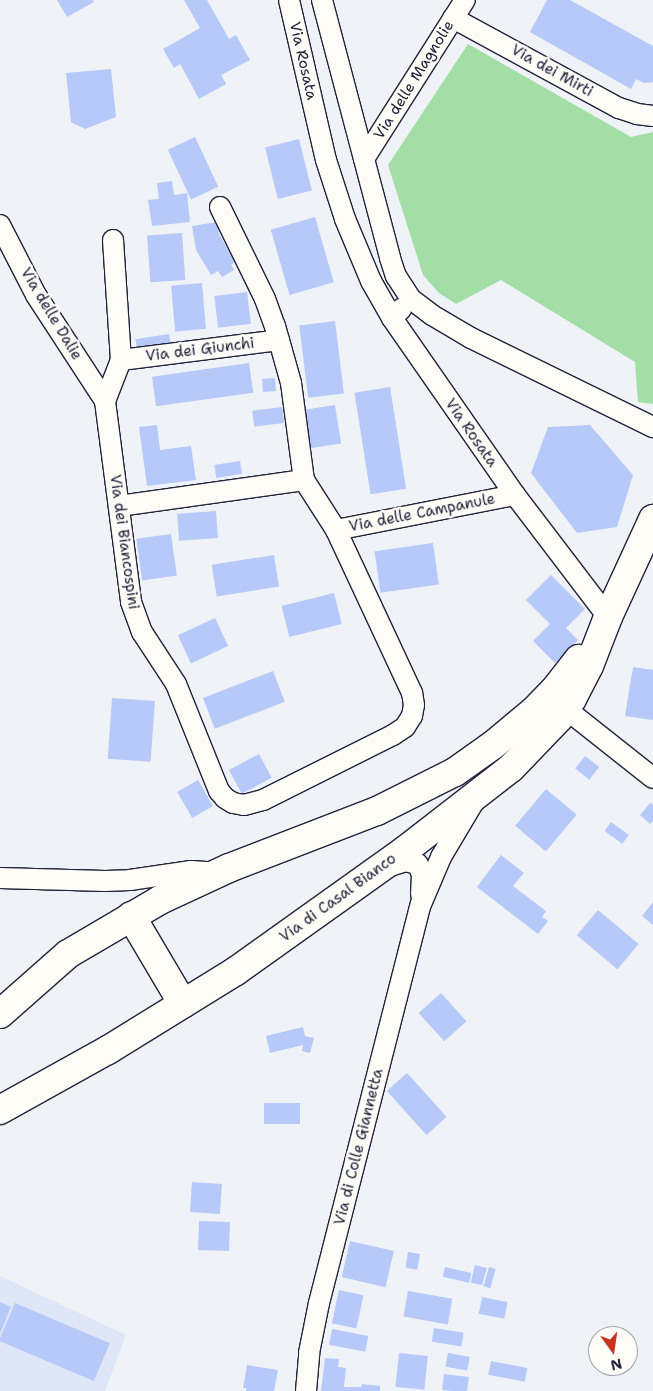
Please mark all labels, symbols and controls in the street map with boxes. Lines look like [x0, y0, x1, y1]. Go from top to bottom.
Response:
street label: Via delle Magnolie [370, 17, 458, 143]
street label: Via Rosata [285, 20, 321, 102]
street label: Via dei Mirti [508, 41, 596, 101]
street label: Via delle Dalie [16, 265, 86, 363]
street label: Via dei Giunchi [145, 334, 255, 366]
street label: Via Rosata [441, 395, 501, 471]
street label: Via dei Biancospini [106, 473, 142, 611]
street label: Via delle Campanule [347, 490, 497, 536]
street label: Via di Casal Bianco [276, 850, 400, 946]
street label: Via di Colle Giannetta [331, 1067, 387, 1227]
north arrow [588, 1326, 638, 1376]
text: N [609, 1355, 624, 1375]

